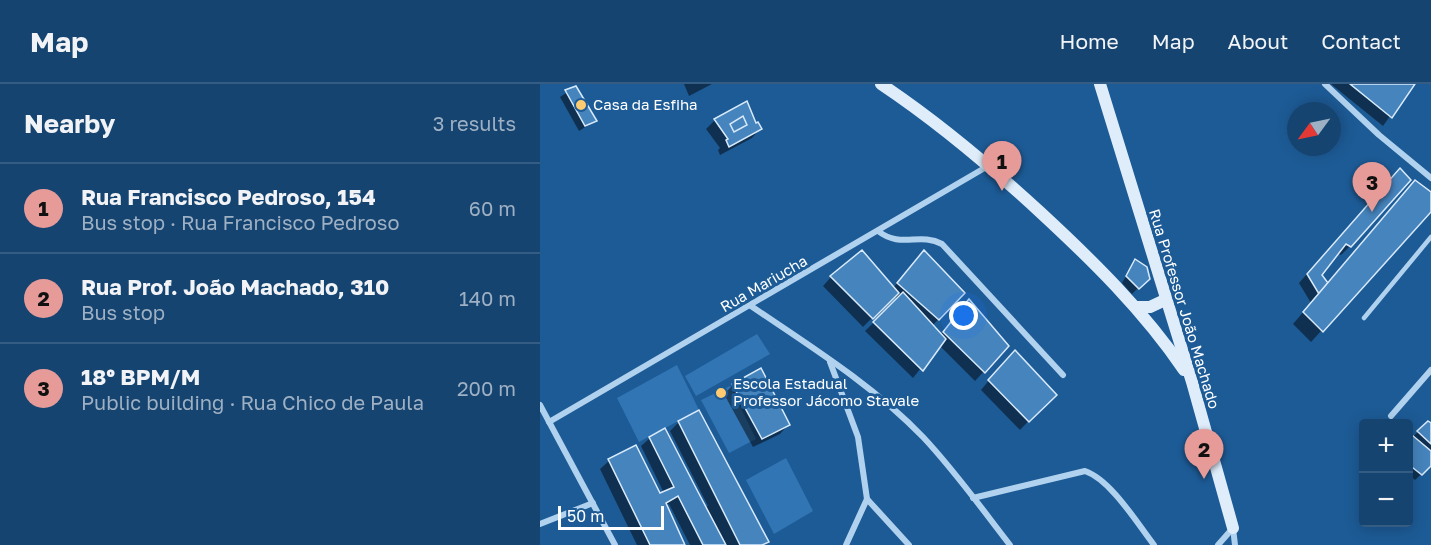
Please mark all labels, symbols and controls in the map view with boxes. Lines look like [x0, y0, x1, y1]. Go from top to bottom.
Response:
text: Map [30, 25, 88, 58]
text: Home [1059, 28, 1119, 54]
text: Map [1152, 28, 1195, 54]
text: About [1228, 28, 1288, 54]
text: Contact [1321, 28, 1401, 54]
place label: Casa da Esfiha [593, 95, 698, 113]
marker: Casa da Esfiha [574, 98, 588, 112]
north arrow [1287, 102, 1341, 156]
text: Nearby [24, 108, 115, 139]
text: 3 results [433, 111, 516, 135]
pin: 1 [982, 141, 1022, 191]
pin: 3 [1352, 162, 1392, 212]
text: Rua Francisco Pedroso, 154 [81, 183, 376, 210]
text: 1 [38, 196, 49, 220]
text: 60 m [469, 196, 516, 220]
street label: Rua Professor João Machado [1146, 207, 1224, 411]
text: Bus stop · Rua Francisco Pedroso [81, 210, 399, 234]
street label: Rua Mariucha [717, 251, 810, 315]
text: Rua Prof. João Machado, 310 [81, 273, 389, 300]
text: 2 [37, 286, 50, 310]
text: 140 m [459, 286, 516, 310]
text: Bus stop [81, 300, 165, 324]
your location [949, 301, 978, 330]
text: 18º BPM/M [81, 363, 200, 390]
place label: Escola Estadual Professor Jácomo Stavale [733, 374, 919, 409]
text: 3 [37, 376, 50, 400]
text: 200 m [457, 376, 516, 400]
marker: Escola Estadual Professor Jácomo Stavale [714, 386, 728, 400]
text: Public building · Rua Chico de Paula [81, 390, 424, 414]
map controls [1359, 419, 1413, 527]
button: + [1359, 419, 1413, 473]
pin: 2 [1184, 430, 1224, 479]
button: − [1359, 473, 1413, 527]
scale bar [558, 503, 664, 530]
text: 50 m [567, 506, 604, 526]

